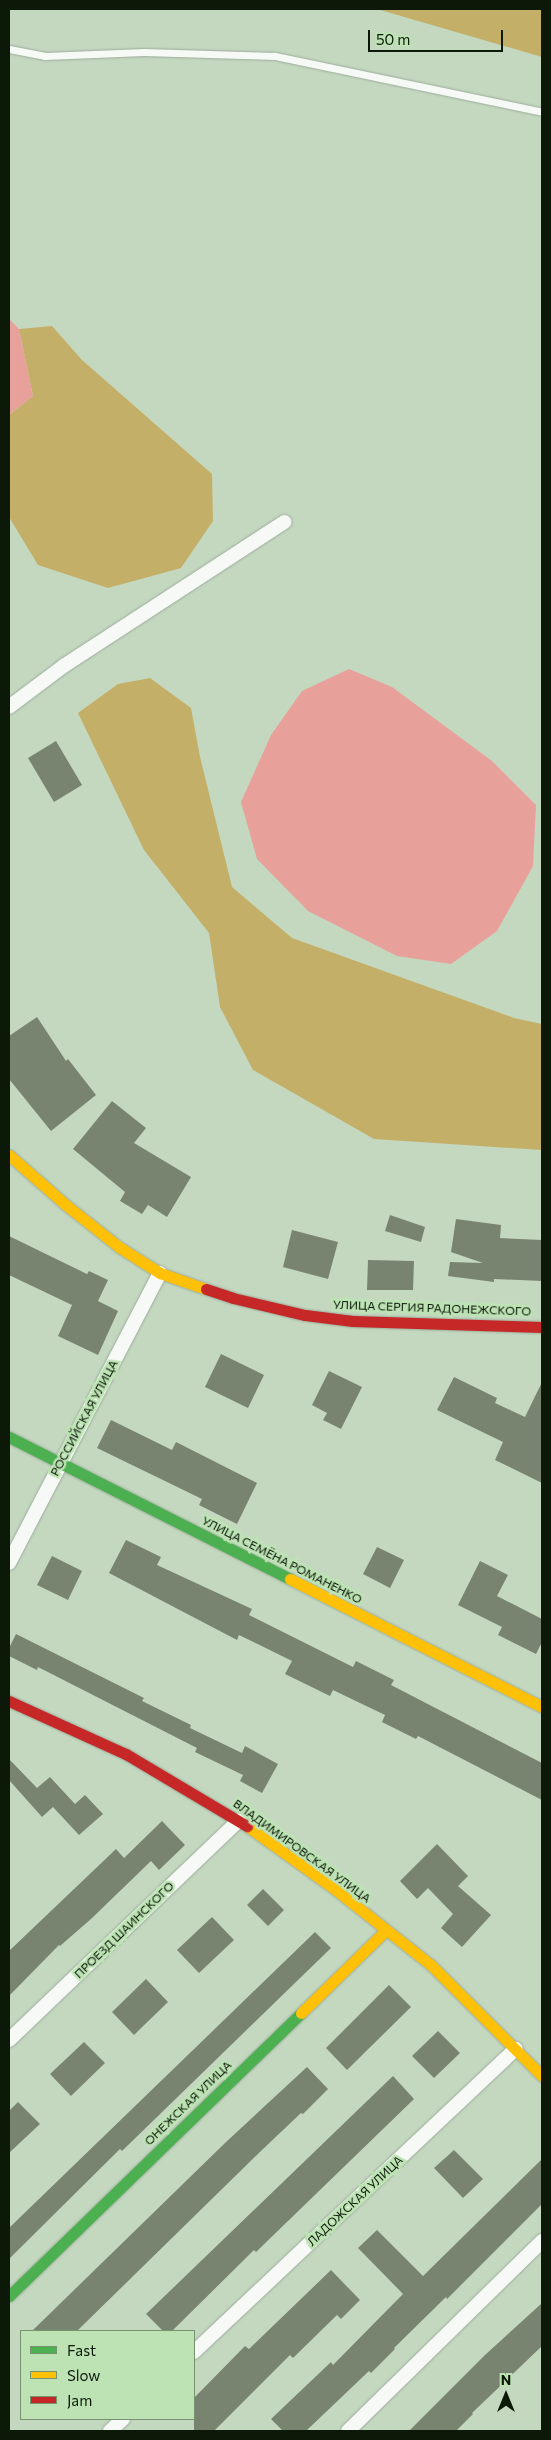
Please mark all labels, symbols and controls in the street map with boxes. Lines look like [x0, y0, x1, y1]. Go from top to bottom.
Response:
scale bar [371, 20, 506, 52]
text: 50 m [376, 30, 410, 48]
street label: УЛИЦА СЕРГИЯ РАДОНЕЖСКОГО [333, 1297, 531, 1319]
street label: РОССИЙСКАЯ УЛИЦА [47, 1358, 121, 1478]
street label: УЛИЦА СЕМЁНА РОМАНЕНКО [200, 1513, 364, 1607]
street label: ВЛАДИМИРОВСКАЯ УЛИЦА [230, 1796, 374, 1906]
street label: ПРОЕЗД ШАИНСКОГО [71, 1879, 177, 1981]
street label: ОНЕЖСКАЯ УЛИЦА [142, 2058, 234, 2148]
street label: ЛАДОЖСКАЯ УЛИЦА [304, 2153, 406, 2249]
legend [20, 2330, 195, 2420]
text: Fast [67, 2341, 96, 2359]
text: Slow [67, 2366, 100, 2384]
north arrow [481, 2370, 531, 2420]
text: N [501, 2371, 511, 2388]
text: Jam [67, 2391, 92, 2409]

